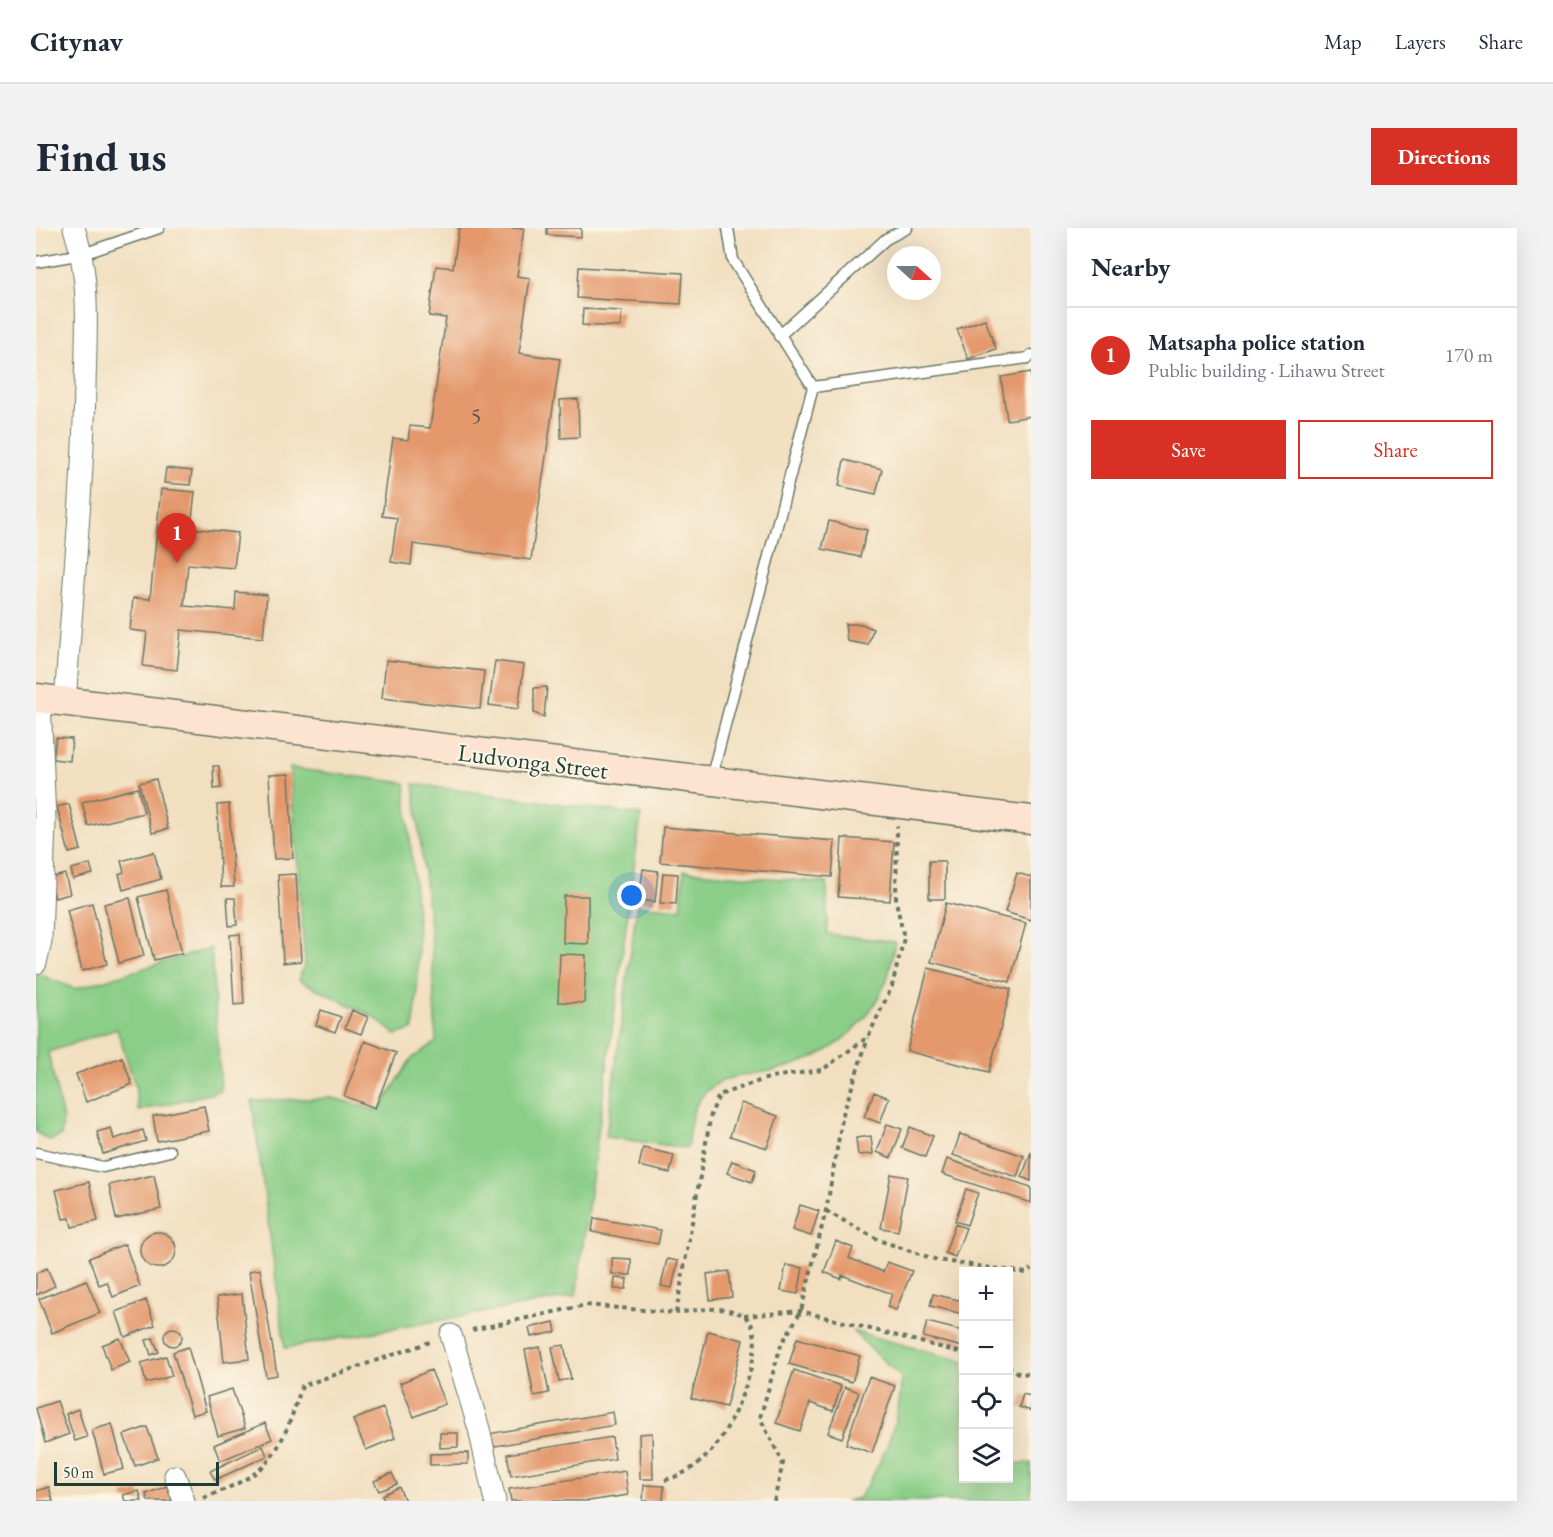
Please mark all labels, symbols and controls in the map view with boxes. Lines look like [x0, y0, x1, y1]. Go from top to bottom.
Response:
text: Citynav [30, 23, 123, 59]
text: Map [1324, 28, 1362, 55]
text: Layers [1395, 28, 1446, 55]
text: Share [1479, 28, 1523, 55]
button: Directions [1371, 128, 1517, 185]
text: Find us [36, 129, 167, 184]
north arrow [887, 246, 941, 300]
text: Nearby [1091, 250, 1171, 284]
text: Matsapha police station [1148, 328, 1365, 357]
text: 1 [1105, 342, 1116, 368]
text: 170 m [1445, 342, 1493, 368]
text: Public building · Lihawu Street [1148, 357, 1385, 383]
house number: 5 [471, 402, 481, 429]
button: Save [1091, 420, 1286, 479]
button: Share [1298, 420, 1493, 479]
pin: 1 [158, 514, 196, 563]
street label: Ludvonga Street [456, 736, 610, 786]
your location [617, 881, 646, 910]
map controls [959, 1267, 1013, 1483]
button: + [959, 1267, 1013, 1321]
button: − [959, 1321, 1013, 1375]
button: locate [959, 1375, 1013, 1429]
button: layers [959, 1429, 1013, 1483]
scale bar [54, 1459, 219, 1486]
text: 50 m [63, 1462, 94, 1483]

